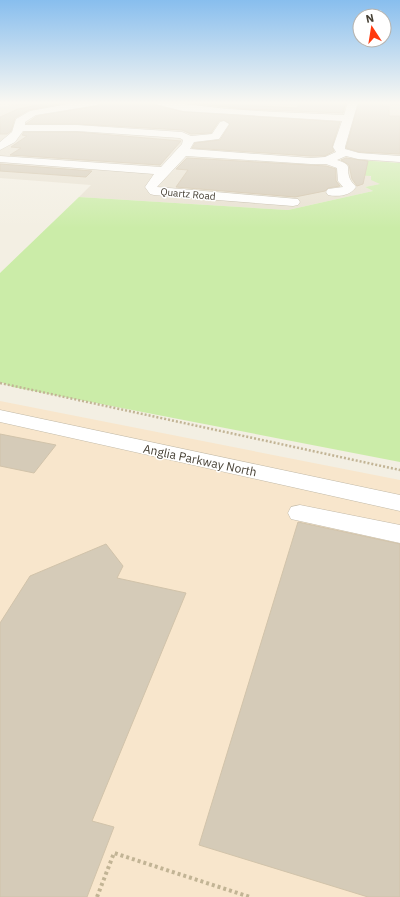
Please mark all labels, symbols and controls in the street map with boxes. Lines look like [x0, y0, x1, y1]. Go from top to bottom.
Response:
north arrow [352, 8, 392, 48]
text: N [365, 11, 375, 26]
street label: Quartz Road [160, 185, 216, 203]
street label: Anglia Parkway North [142, 441, 258, 479]

